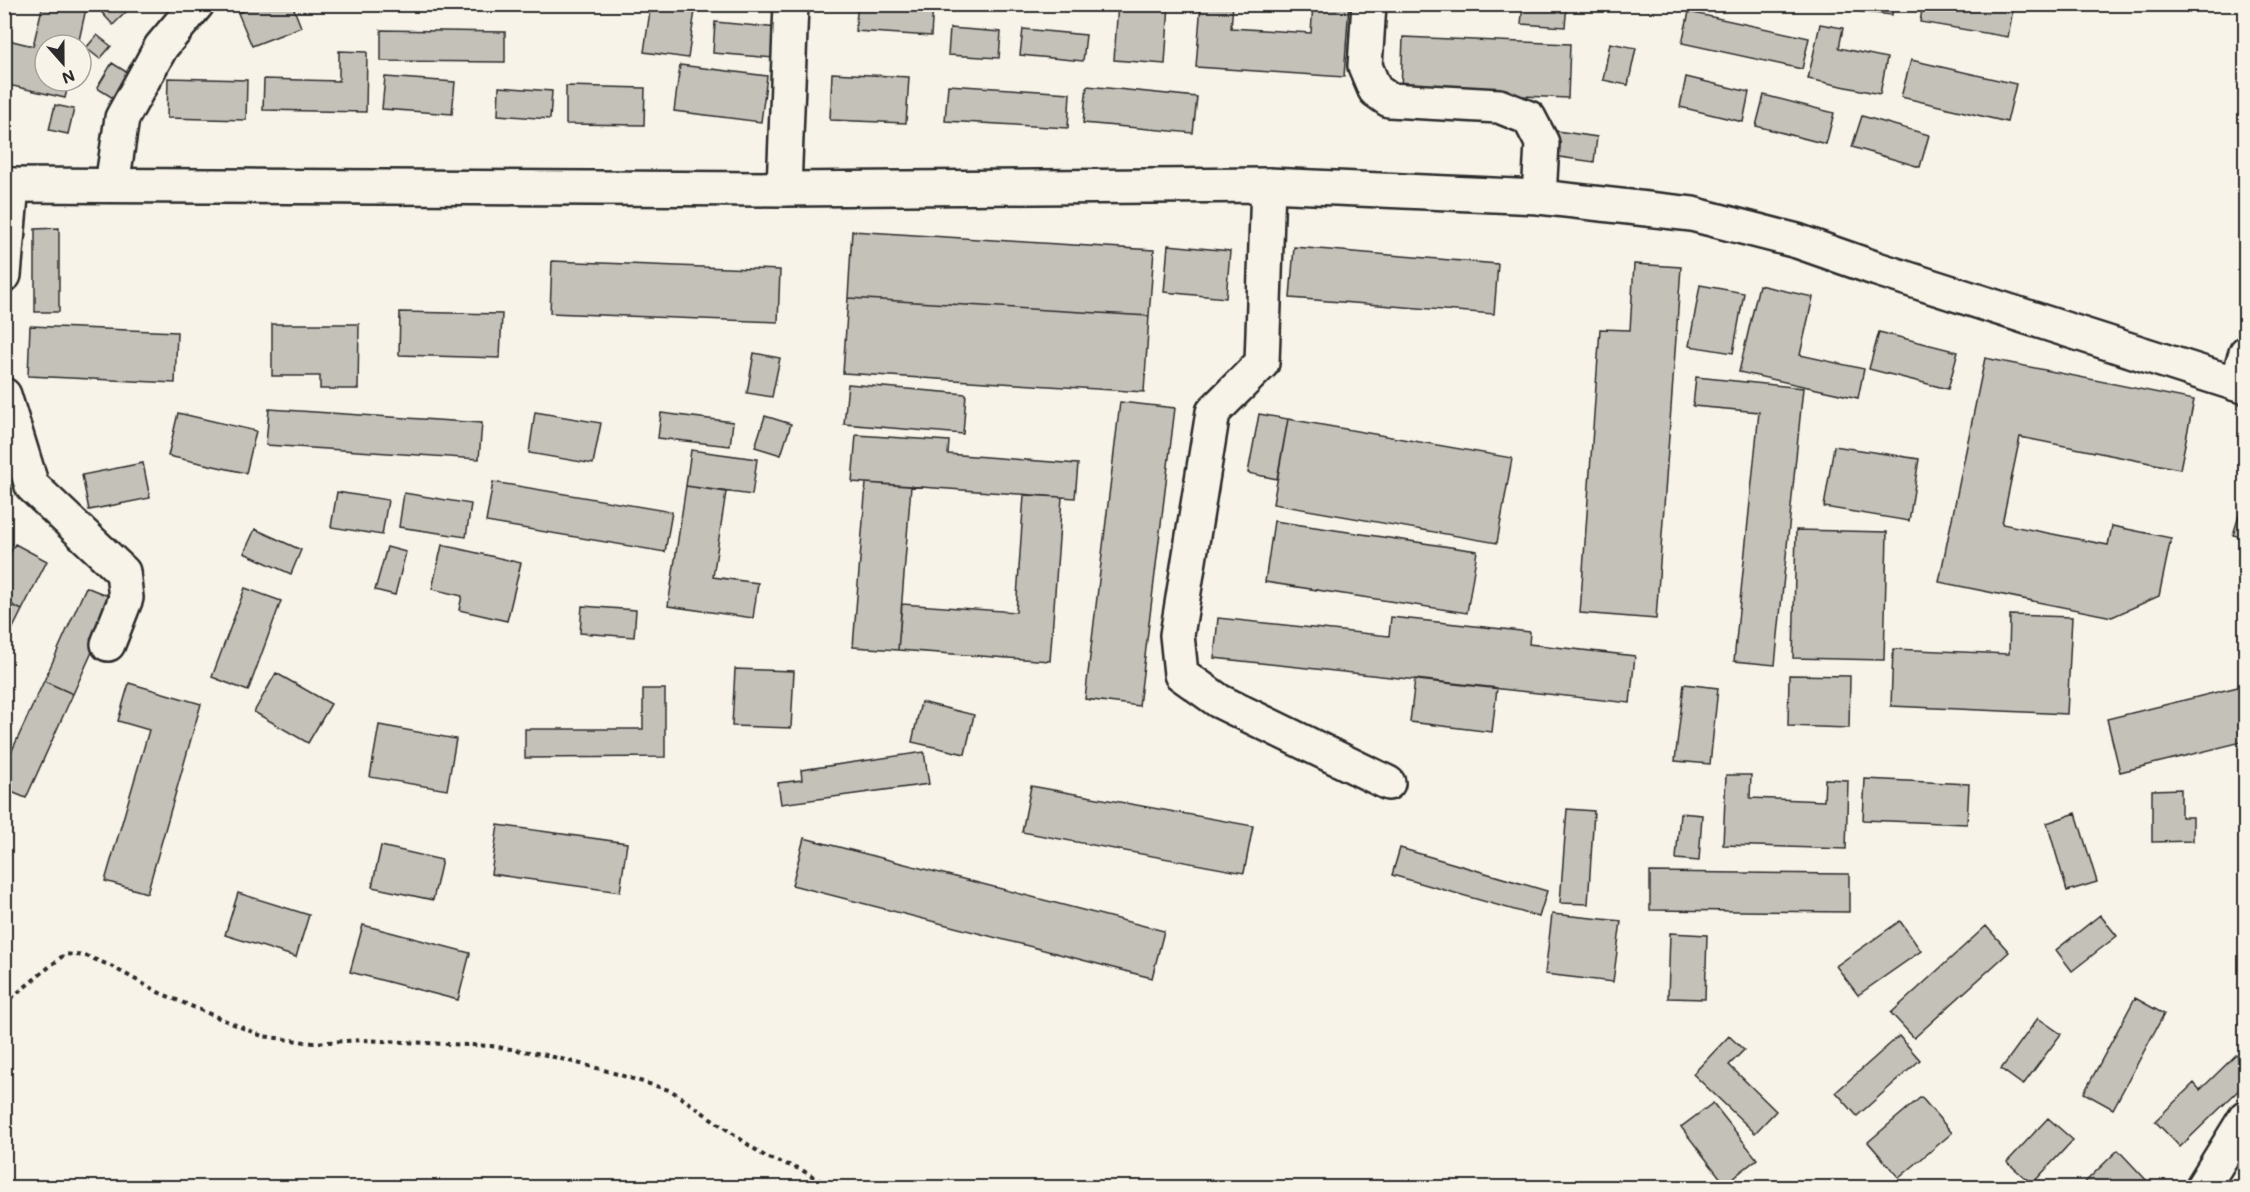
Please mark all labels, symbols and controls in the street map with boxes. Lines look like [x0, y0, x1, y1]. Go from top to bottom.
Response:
north arrow [33, 33, 93, 93]
text: N [59, 65, 78, 89]

